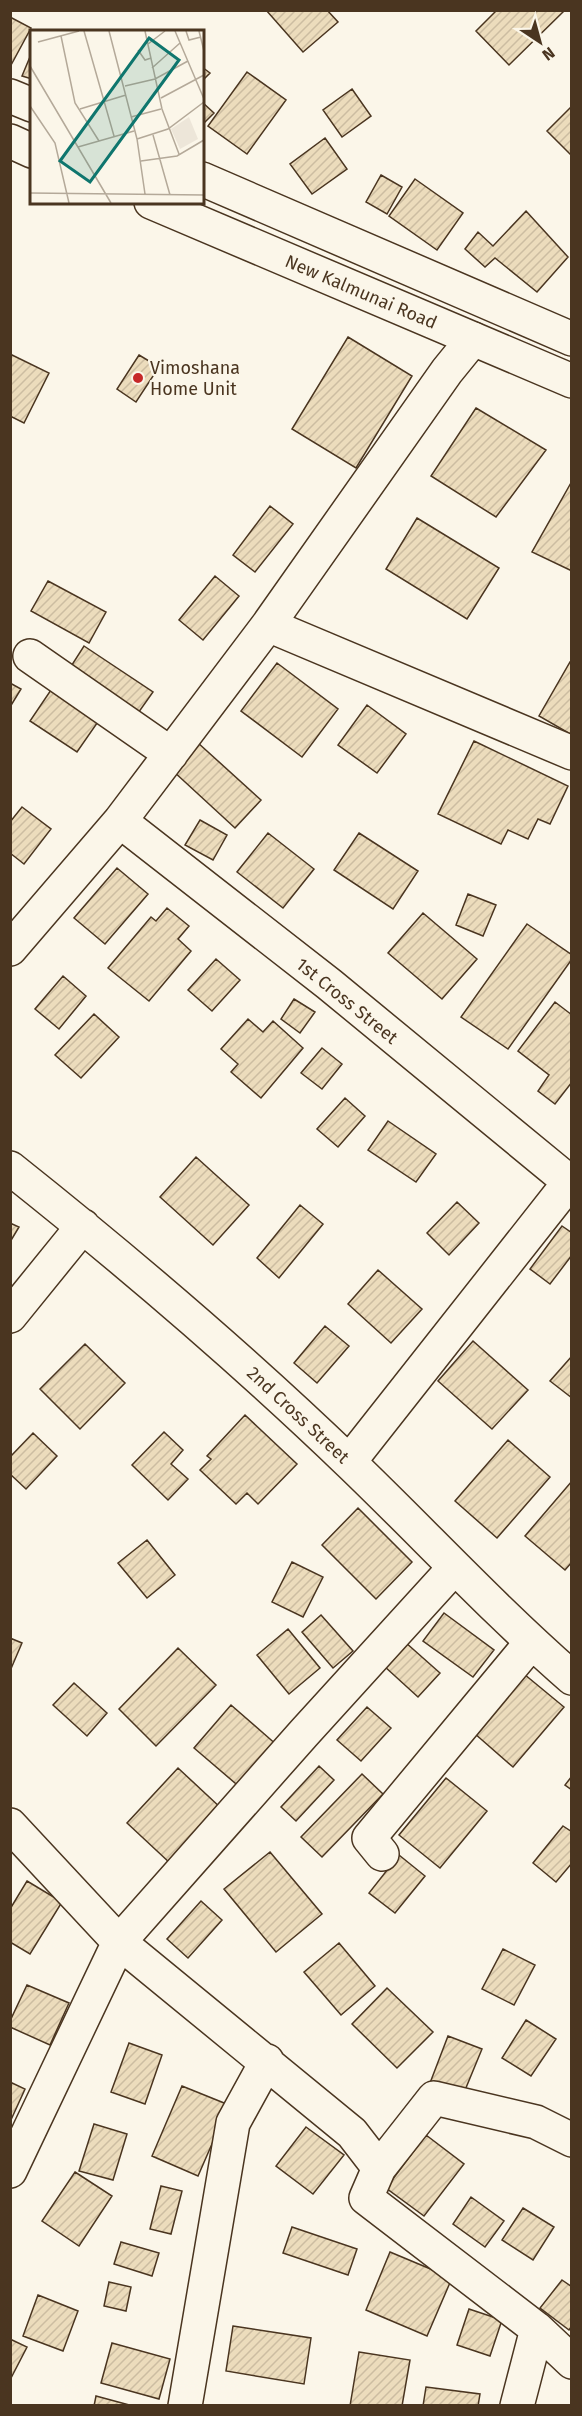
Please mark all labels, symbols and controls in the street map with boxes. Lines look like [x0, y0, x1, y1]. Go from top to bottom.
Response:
north arrow [510, 12, 570, 72]
inset map [30, 30, 204, 204]
text: N [539, 43, 558, 65]
street label: New Kalmunai Road [282, 250, 440, 334]
place label: Vimoshana Home Unit [150, 357, 240, 400]
marker: Vimoshana Home Unit [131, 371, 145, 385]
street label: 1st Cross Street [292, 953, 403, 1049]
street label: 2nd Cross Street [242, 1362, 354, 1468]

